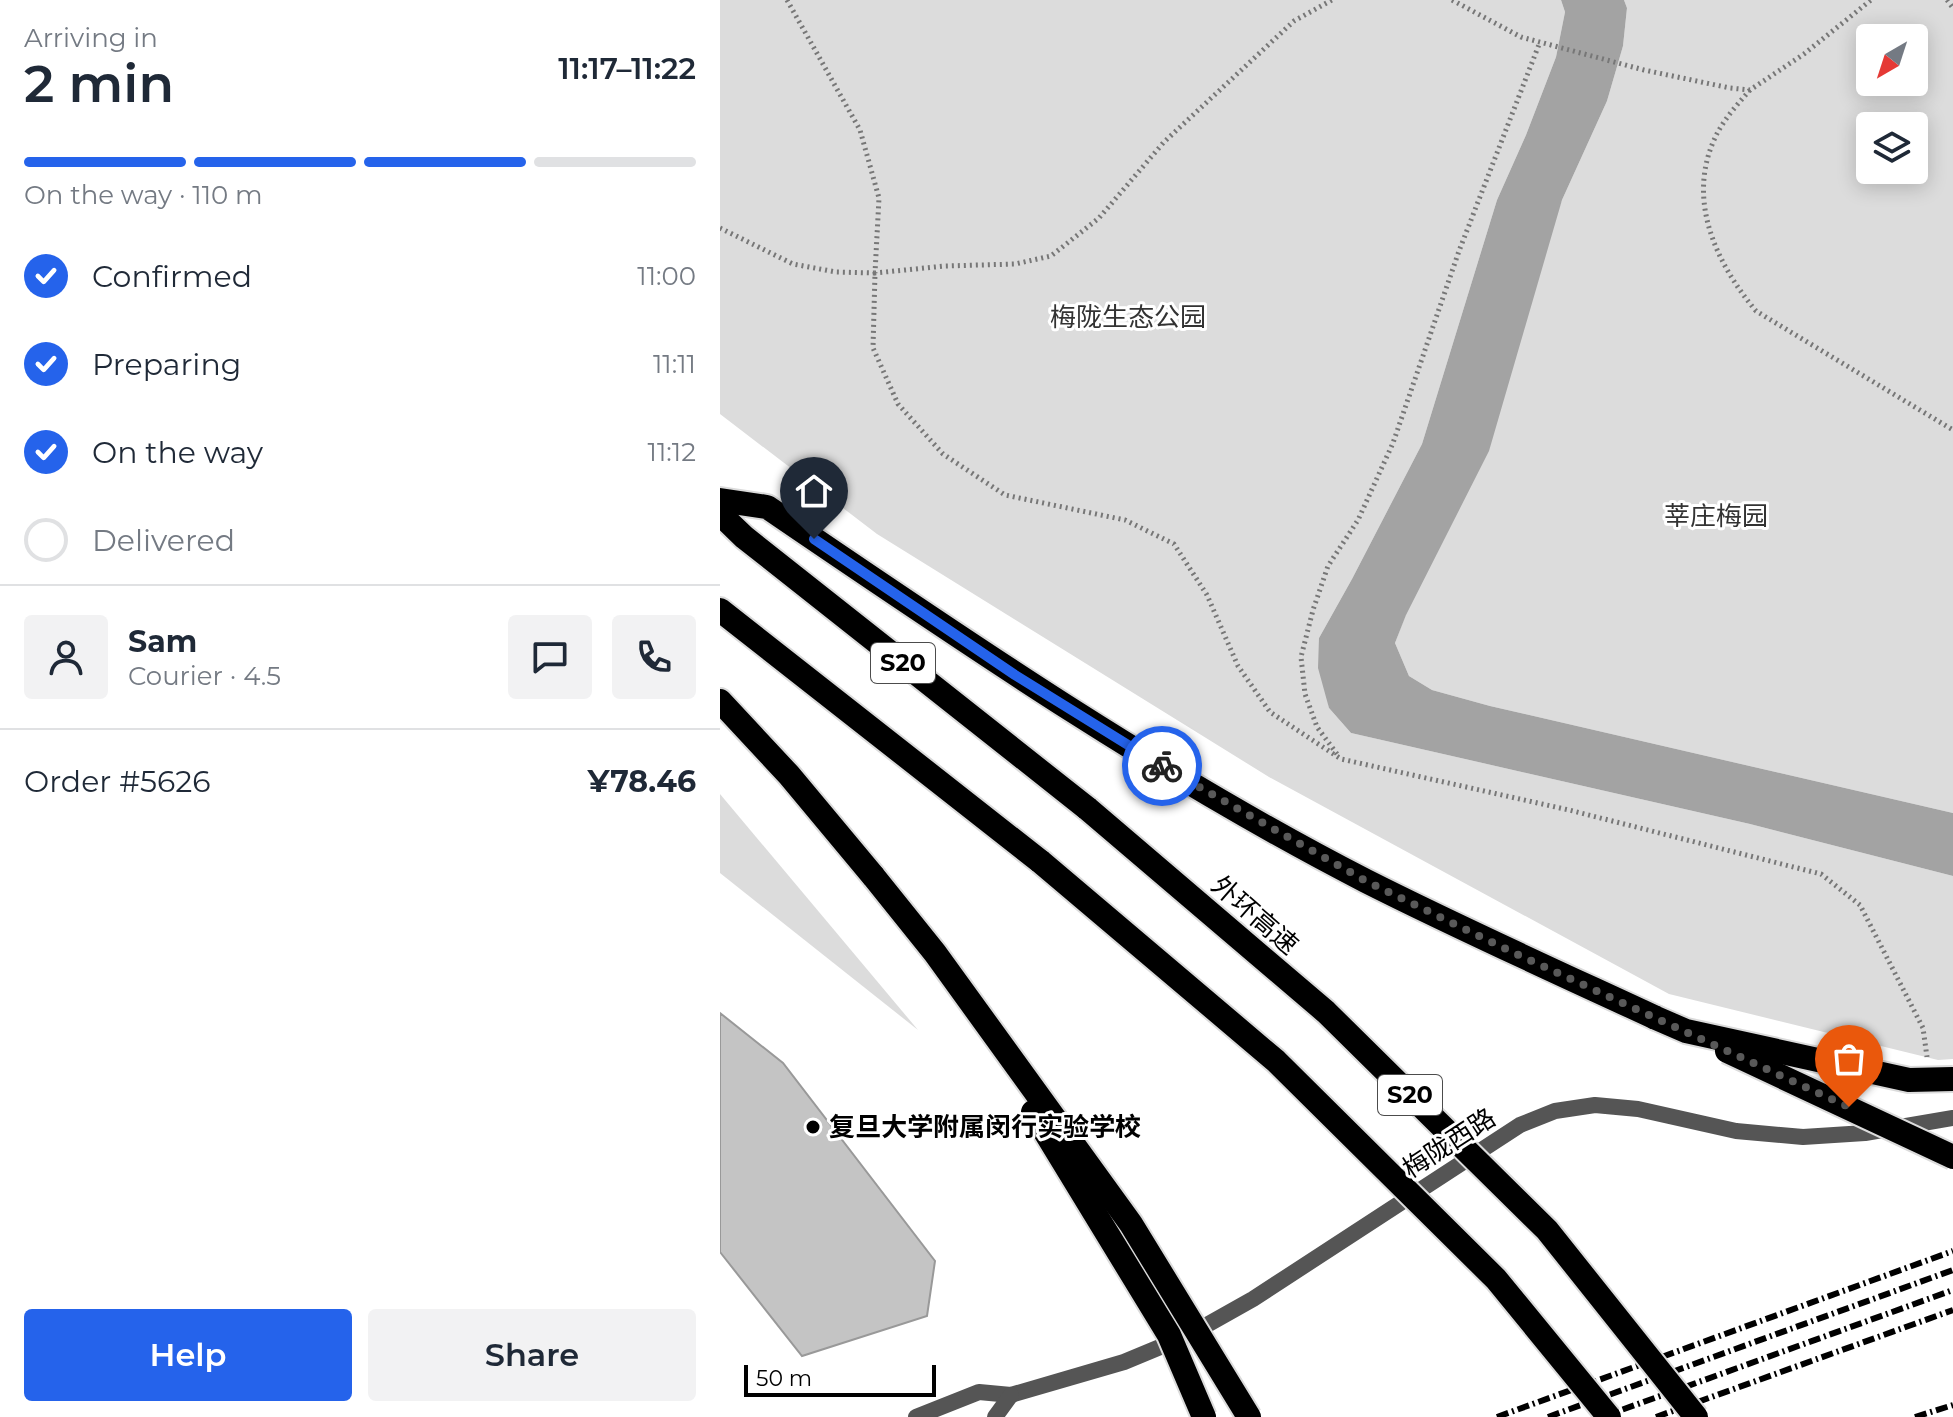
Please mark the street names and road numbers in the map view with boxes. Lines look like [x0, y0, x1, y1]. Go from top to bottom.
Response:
road number: S20 [871, 643, 935, 683]
street label: 外环高速 [1205, 869, 1305, 961]
road number: S20 [1378, 1075, 1442, 1115]
street label: 梅陇西路 [1397, 1101, 1501, 1185]

